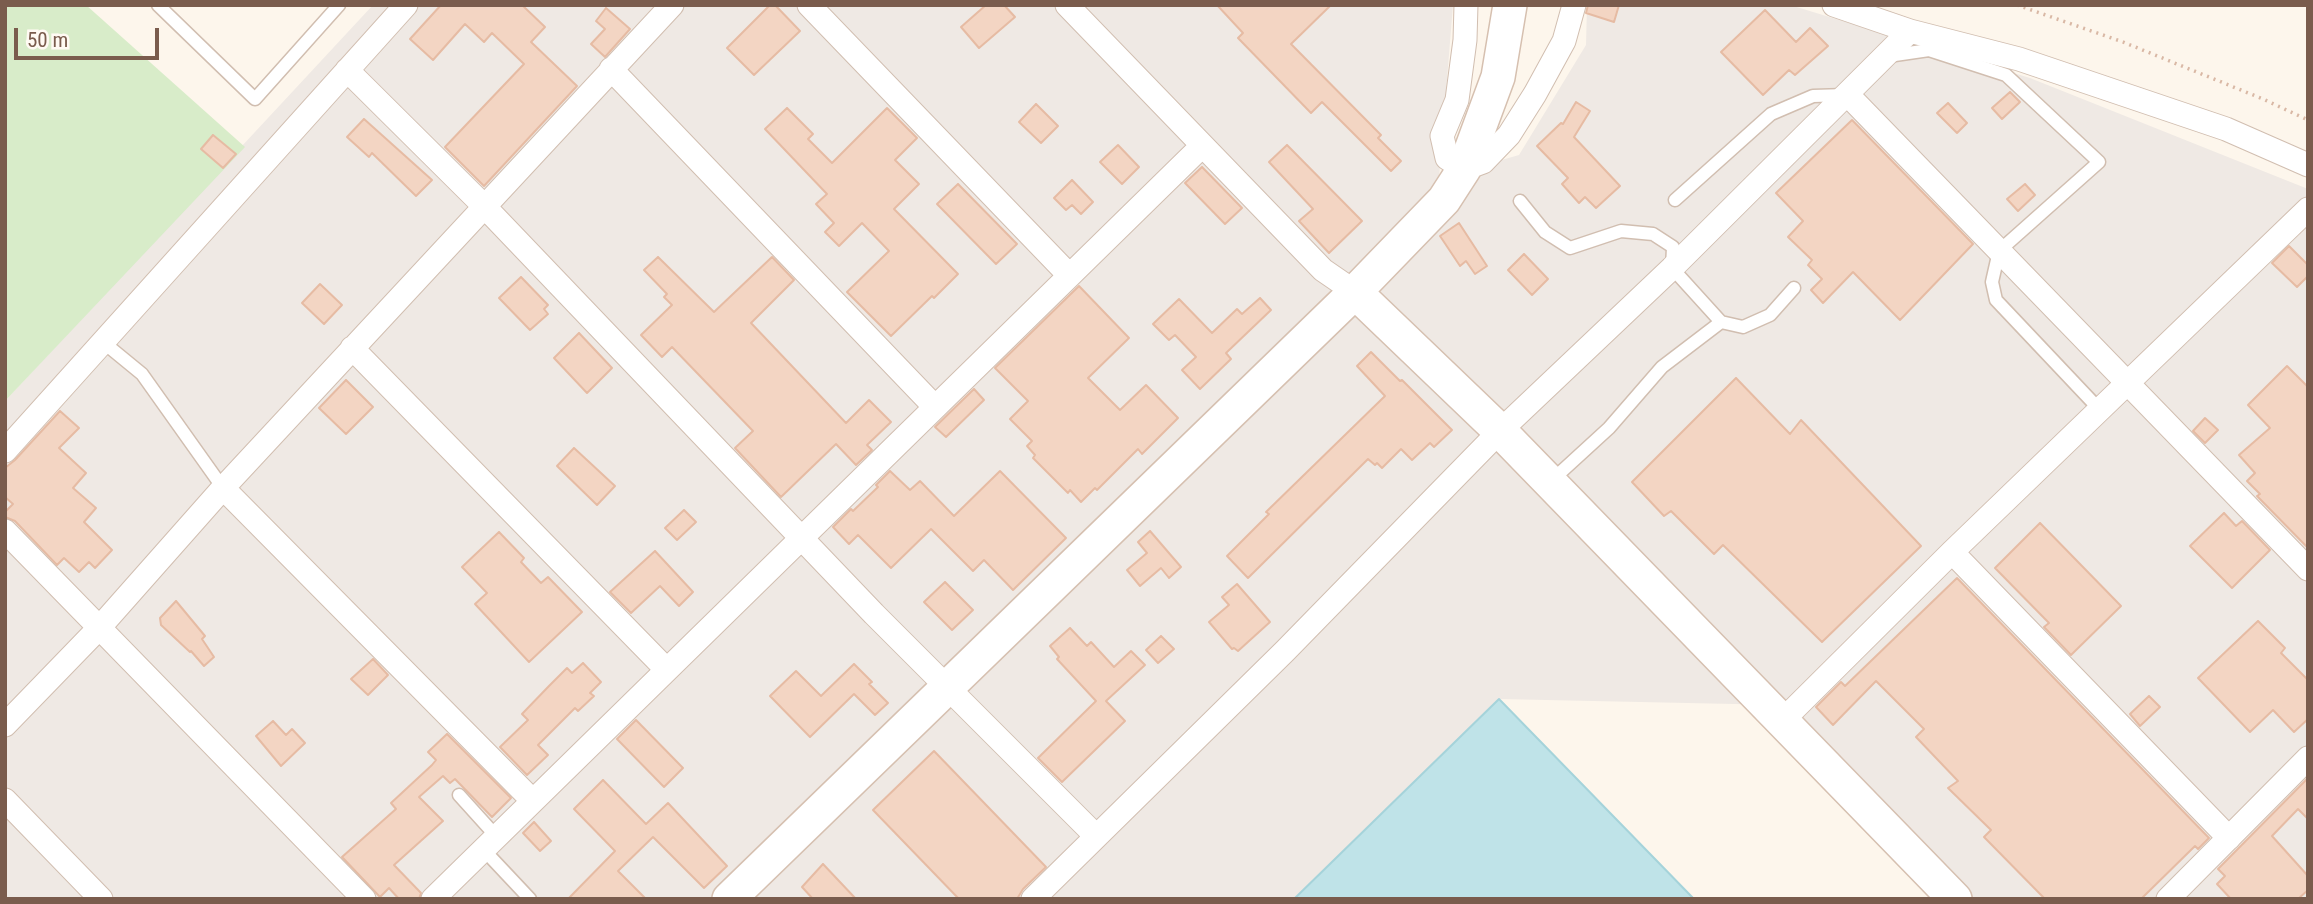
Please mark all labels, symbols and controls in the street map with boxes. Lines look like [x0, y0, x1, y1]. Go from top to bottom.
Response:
scale bar [18, 14, 163, 58]
text: 50 m [27, 28, 68, 52]

